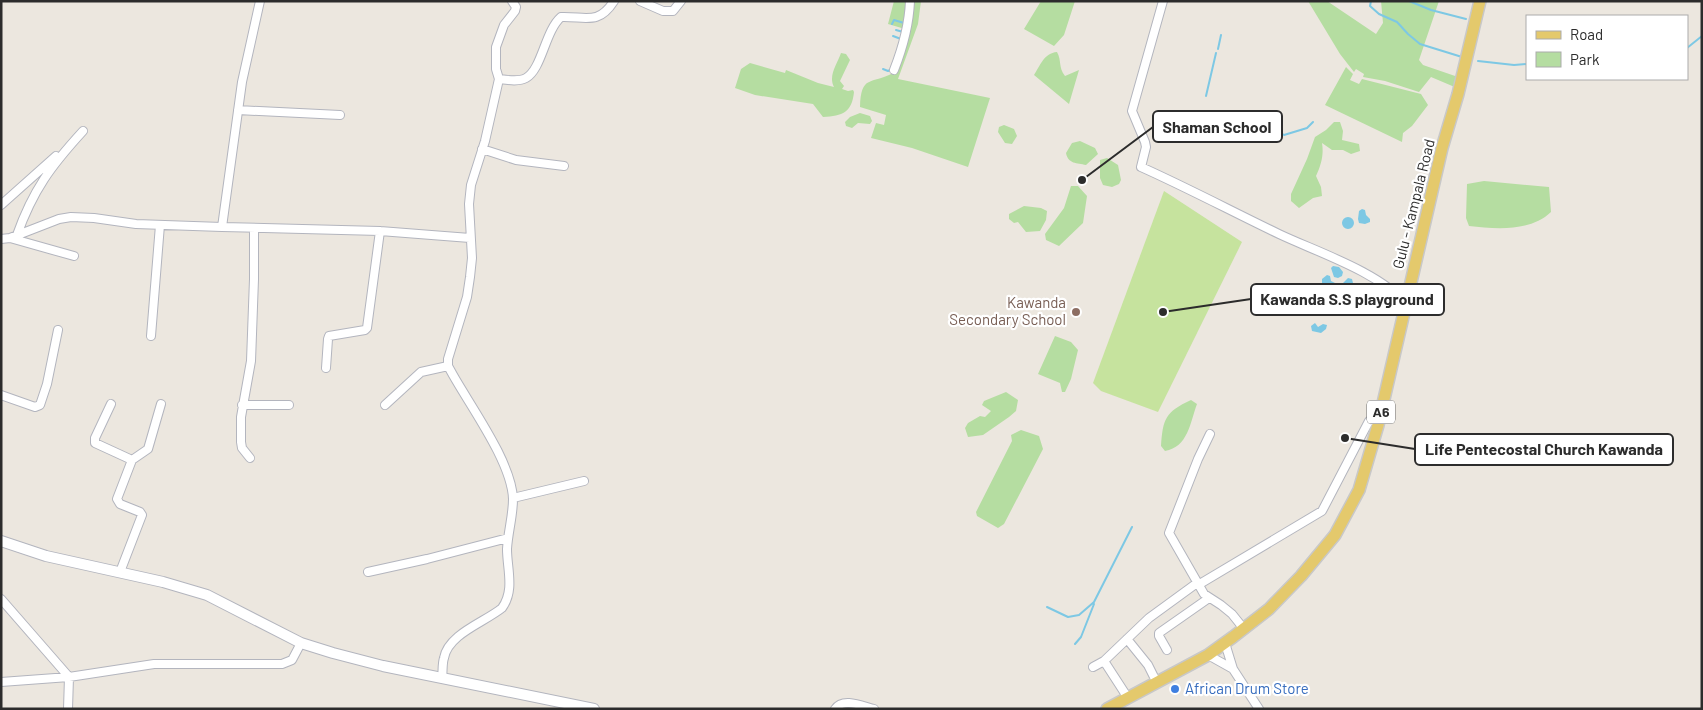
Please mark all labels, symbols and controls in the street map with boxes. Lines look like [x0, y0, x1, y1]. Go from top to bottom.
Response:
legend [1526, 15, 1688, 80]
text: Road [1570, 25, 1603, 43]
text: Park [1570, 50, 1600, 68]
callout: Shaman School [1153, 111, 1282, 142]
text: Shaman School [1162, 117, 1272, 136]
street label: Gulu - Kampala Road [1388, 137, 1438, 271]
callout: Kawanda S.S playground [1251, 284, 1444, 315]
text: Kawanda S.S playground [1260, 289, 1434, 308]
place label: Kawanda Secondary School [949, 293, 1066, 328]
marker: Kawanda Secondary School [1070, 306, 1082, 318]
road number: A6 [1367, 401, 1395, 424]
callout: Life Pentecostal Church Kawanda [1415, 434, 1673, 465]
text: Life Pentecostal Church Kawanda [1425, 439, 1663, 458]
place label: African Drum Store [1185, 679, 1309, 697]
marker: African Drum Store [1169, 683, 1181, 695]

